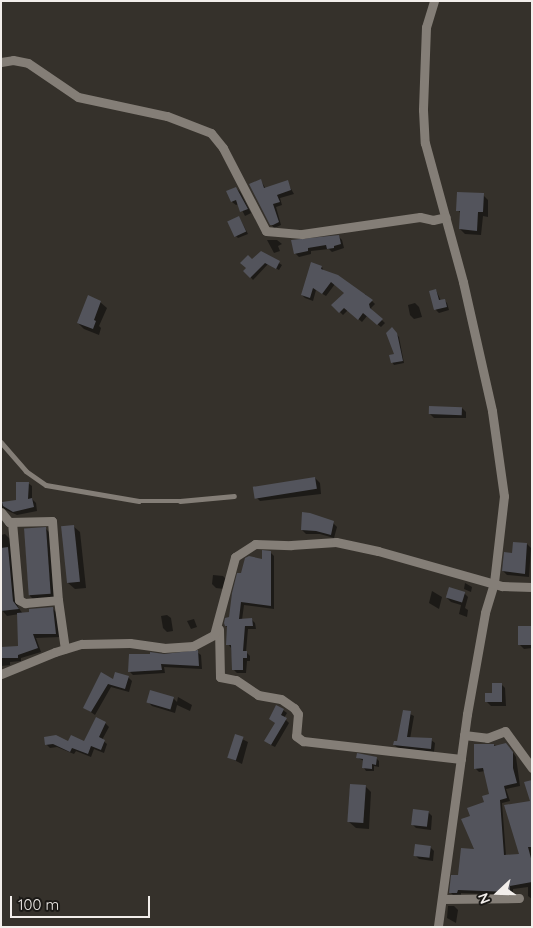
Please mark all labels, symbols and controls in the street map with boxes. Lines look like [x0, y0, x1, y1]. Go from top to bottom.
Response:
north arrow [473, 868, 523, 918]
scale bar [12, 886, 152, 918]
text: N [474, 890, 494, 906]
text: 100 m [18, 895, 59, 914]

